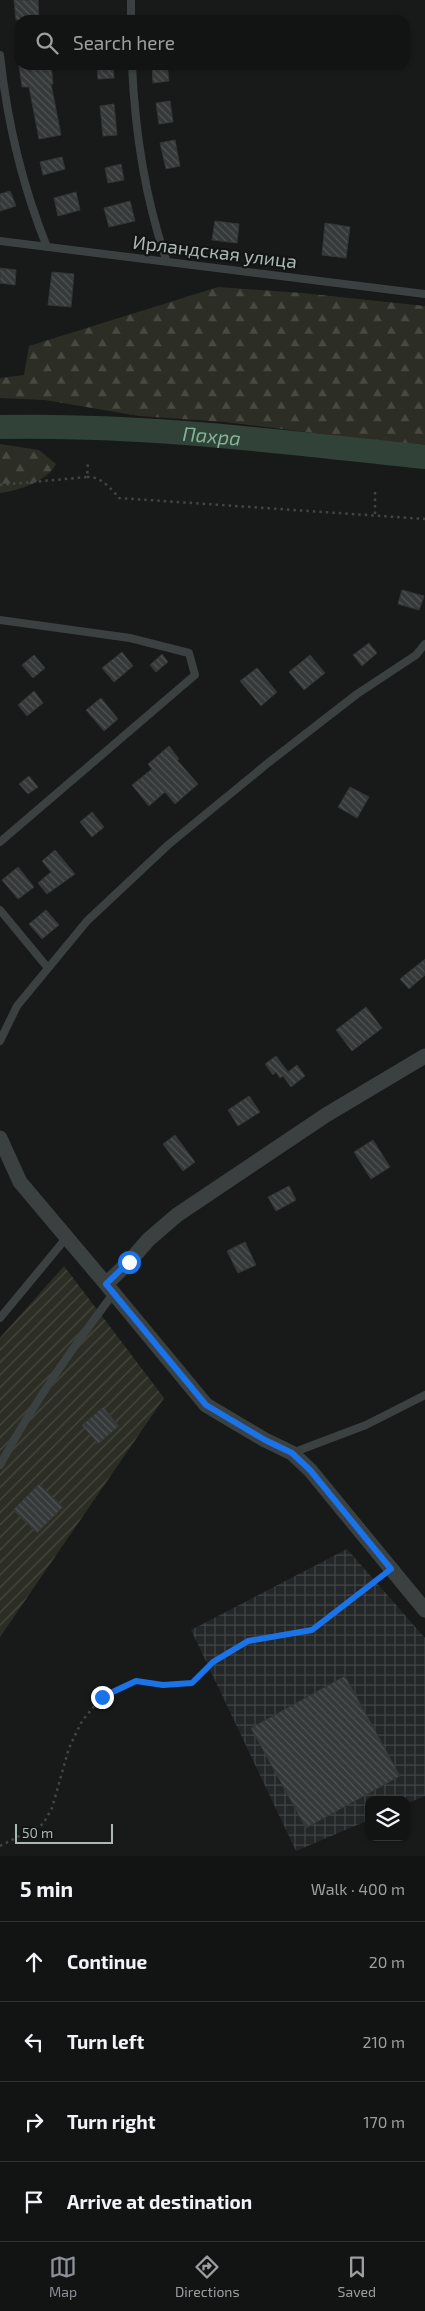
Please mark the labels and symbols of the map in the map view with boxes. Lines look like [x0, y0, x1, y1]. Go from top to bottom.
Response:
street label: Ирландская улица [132, 230, 298, 273]
water label: Пахра [182, 421, 242, 450]
route start [118, 1251, 141, 1274]
route end [91, 1686, 114, 1709]
scale bar [15, 1821, 112, 1844]

